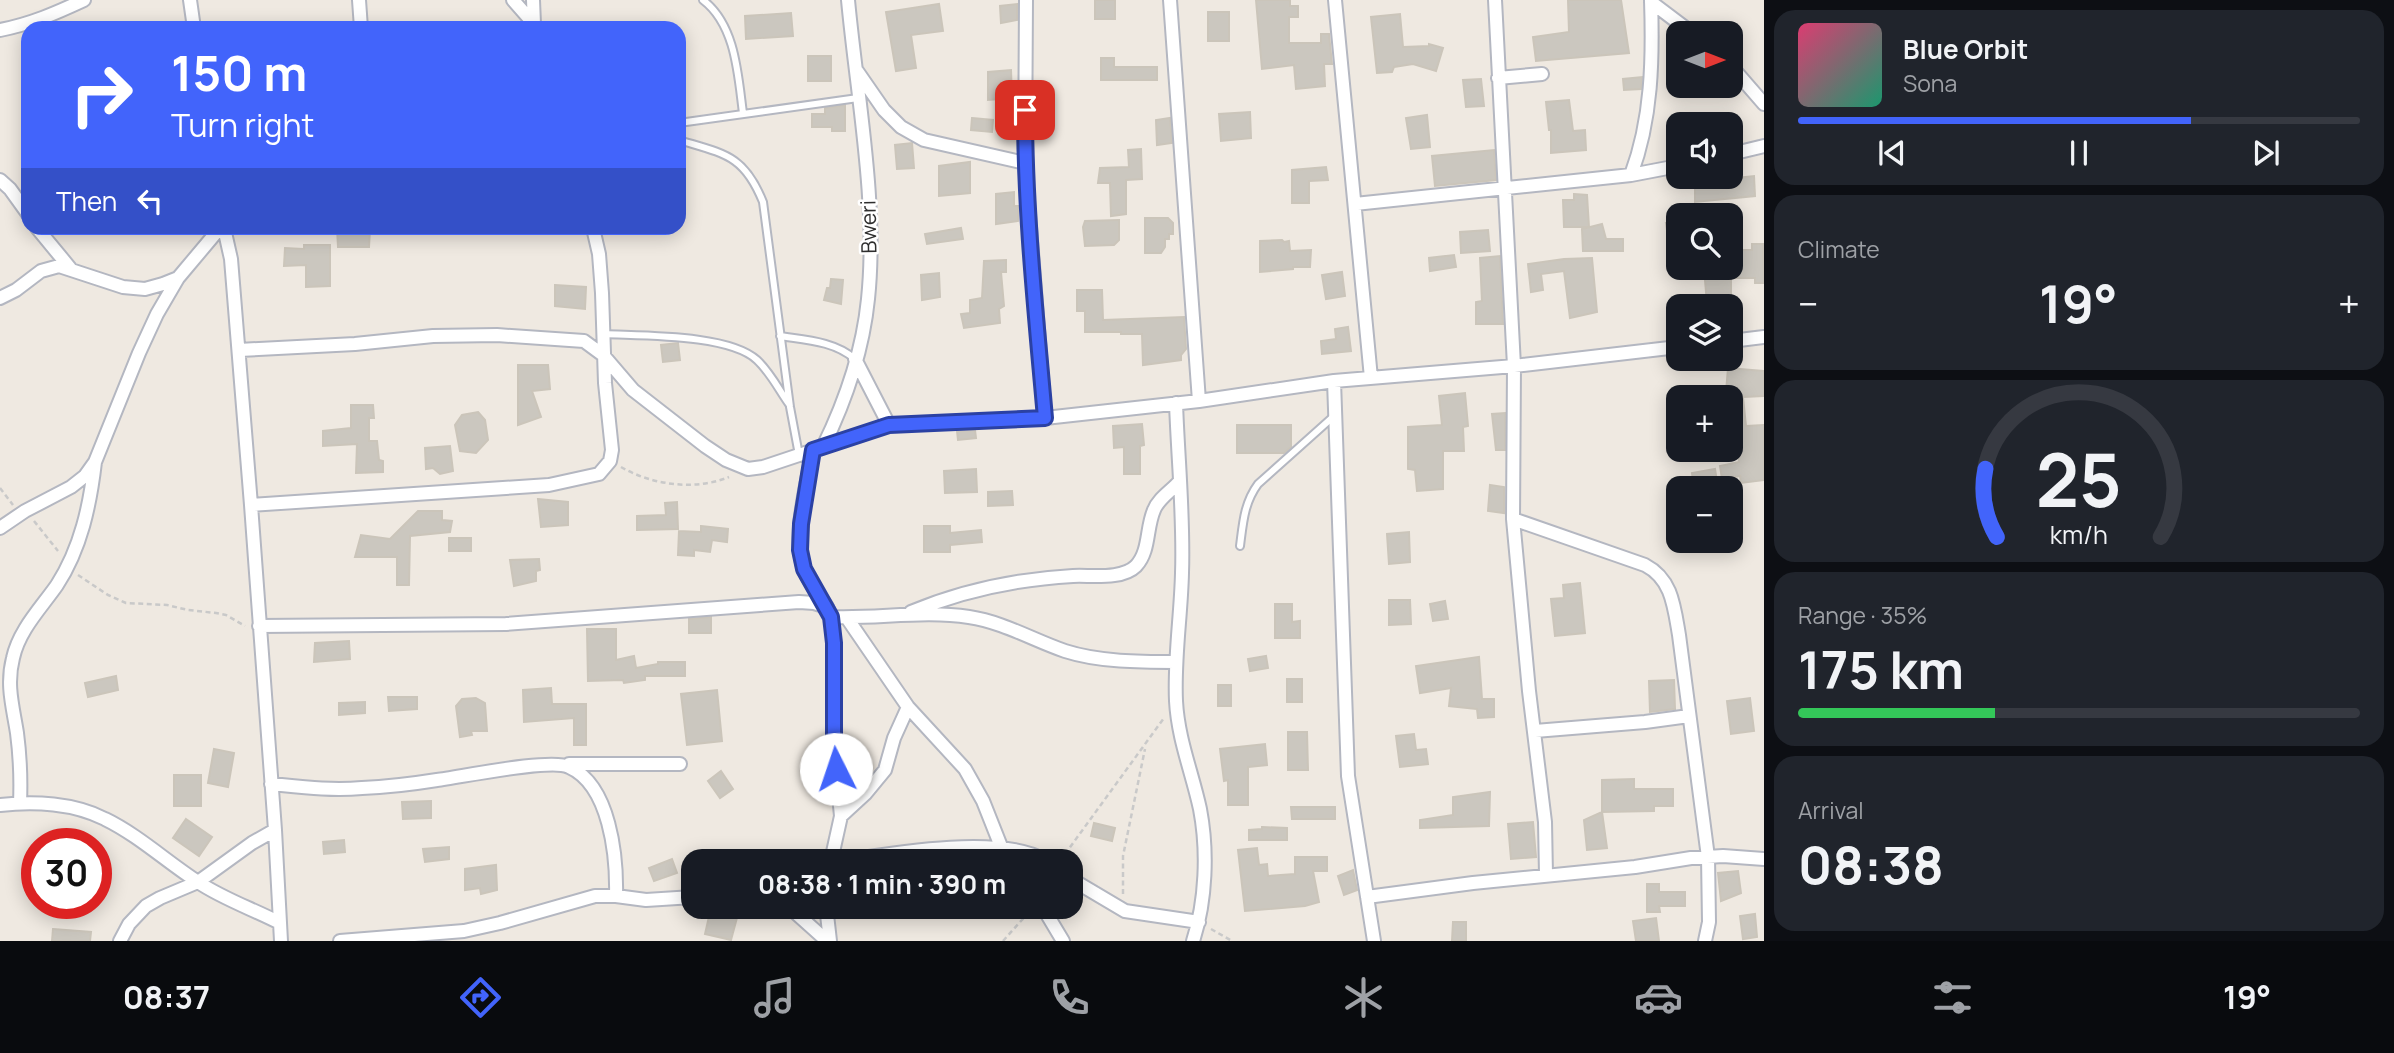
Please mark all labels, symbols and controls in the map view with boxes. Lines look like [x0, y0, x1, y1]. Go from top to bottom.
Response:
north arrow [1666, 21, 1743, 98]
map controls [1666, 21, 1743, 553]
text: Blue Orbit [1903, 31, 2028, 67]
text: 150 m [171, 39, 307, 106]
icon: right [56, 49, 147, 140]
text: Sona [1903, 67, 1957, 99]
pin [995, 80, 1055, 140]
icon: arrive [1006, 91, 1044, 129]
text: Turn right [171, 103, 314, 147]
button: sound [1666, 112, 1743, 189]
icon: previous [1873, 134, 1911, 172]
icon: pause [2060, 134, 2098, 172]
icon: next [2247, 134, 2285, 172]
icon: left [131, 182, 169, 220]
text: Then [56, 183, 117, 219]
street label: Bweri [854, 200, 882, 254]
button: search [1666, 203, 1743, 280]
text: Climate [1798, 233, 1880, 265]
text: 19° [2039, 268, 2118, 339]
text: − [1798, 277, 1819, 329]
text: + [2338, 277, 2360, 329]
button: layers [1666, 294, 1743, 371]
button: + [1666, 385, 1743, 462]
text: 25 [2036, 429, 2122, 529]
button: − [1666, 476, 1743, 553]
text: km/h [2050, 516, 2108, 551]
text: Range · 35% [1798, 599, 1927, 631]
text: 175 km [1798, 634, 1964, 705]
position arrow [799, 732, 873, 806]
text: Arrival [1798, 794, 1864, 826]
speed limit sign: 30 [21, 828, 112, 919]
text: 08:38 [1798, 829, 1944, 900]
text: 08:38 · 1 min · 390 m [758, 866, 1006, 902]
icon: directions [456, 973, 505, 1022]
icon: music [750, 973, 799, 1022]
icon: phone [1045, 973, 1094, 1022]
icon: climate [1339, 973, 1388, 1022]
icon: car [1634, 973, 1683, 1022]
icon: filters [1928, 973, 1977, 1022]
text: 08:37 [123, 975, 210, 1019]
text: 19° [2223, 975, 2271, 1019]

